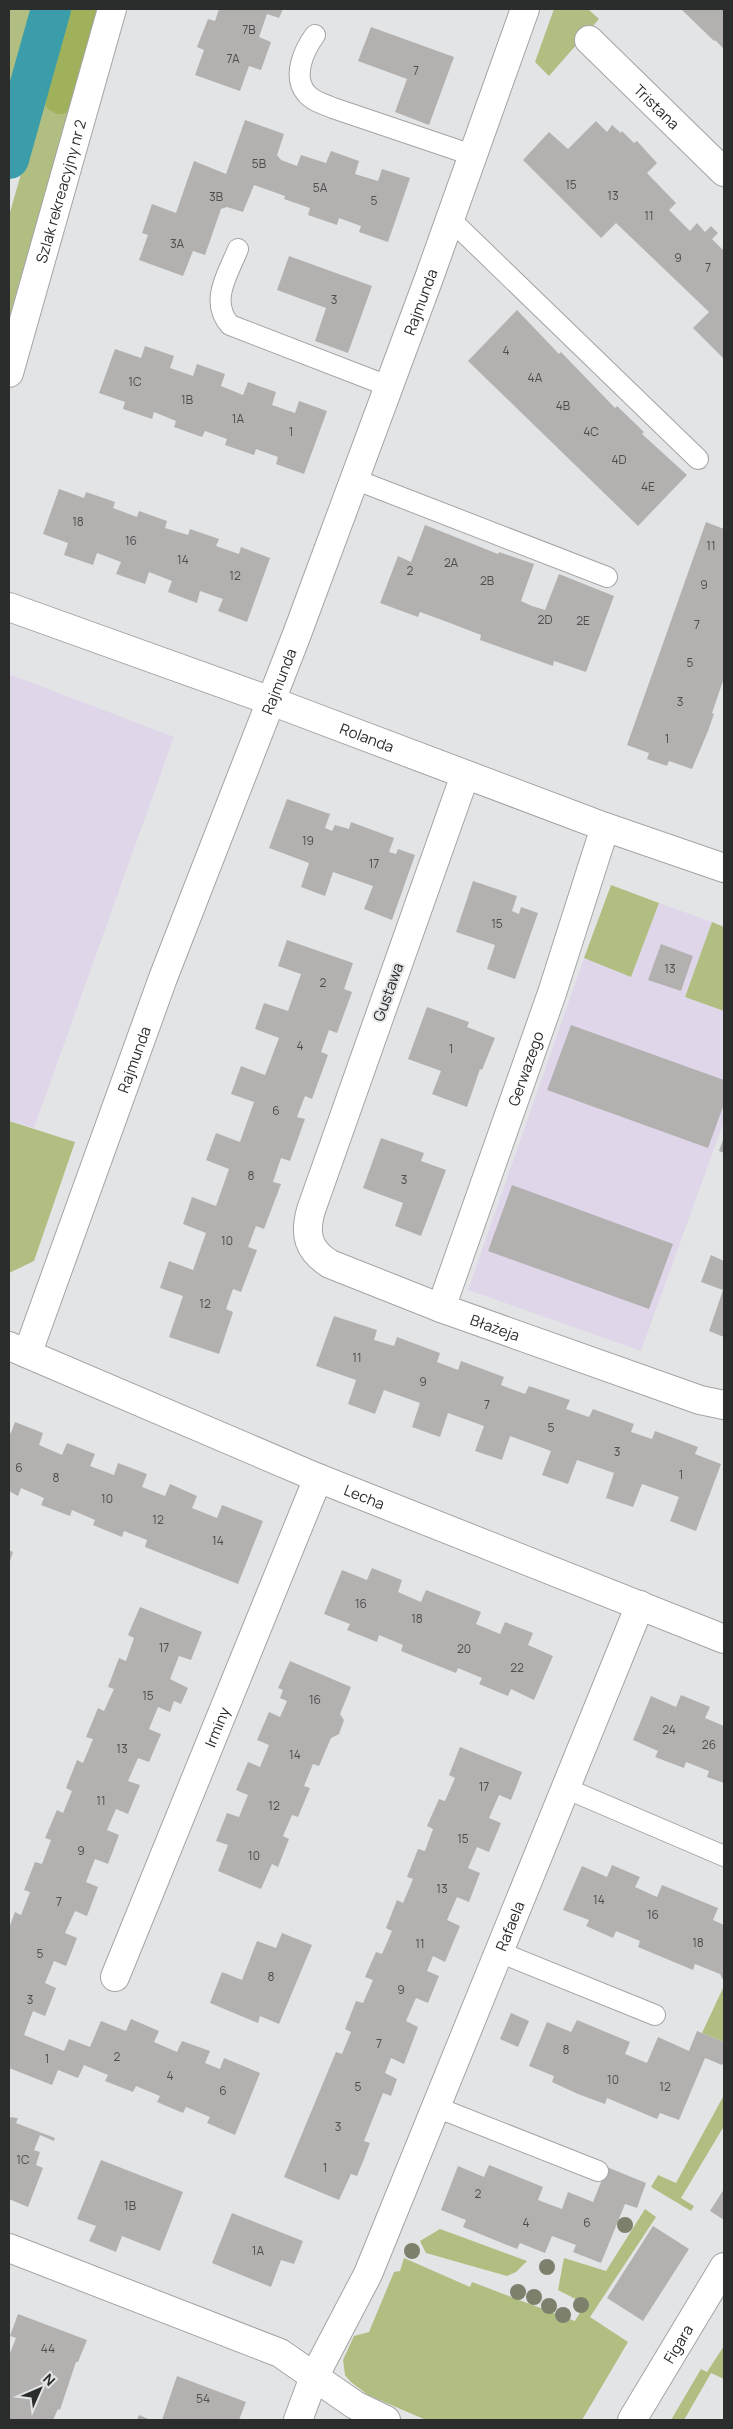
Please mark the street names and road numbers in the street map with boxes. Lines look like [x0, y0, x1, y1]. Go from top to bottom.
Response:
street label: Tristana [629, 79, 685, 134]
street label: Szlak rekreacyjny nr 2 [30, 117, 91, 265]
street label: Rajmunda [398, 266, 442, 338]
street label: Rajmunda [256, 645, 301, 717]
street label: Rolanda [337, 717, 397, 757]
street label: Gustawa [368, 960, 408, 1024]
street label: Rajmunda [112, 1023, 155, 1096]
street label: Gerwazego [503, 1028, 548, 1109]
street label: Błażeja [467, 1309, 523, 1346]
street label: Lecha [341, 1479, 388, 1514]
street label: Irminy [199, 1704, 234, 1750]
street label: Rafaela [490, 1898, 529, 1954]
street label: Figara [658, 2320, 698, 2367]

